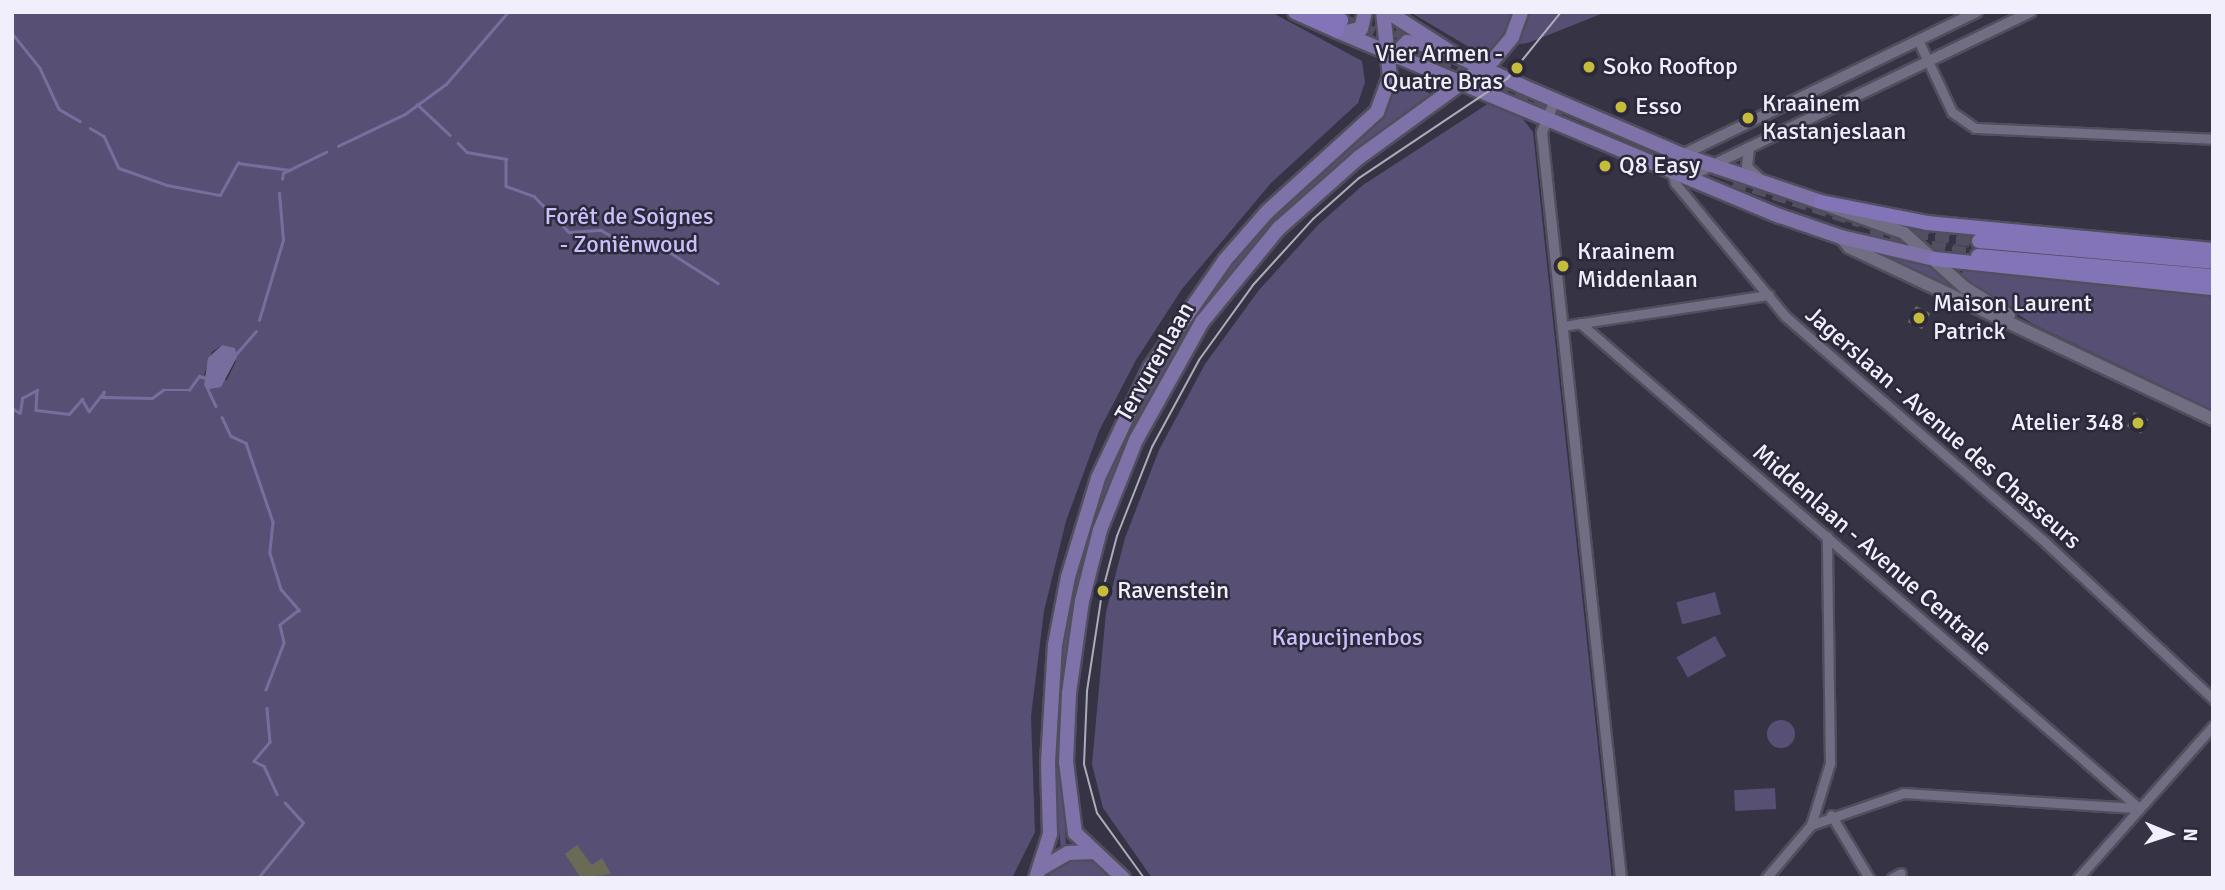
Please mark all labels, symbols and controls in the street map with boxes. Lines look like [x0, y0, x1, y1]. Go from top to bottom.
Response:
place label: Vier Armen - Quatre Bras [1375, 40, 1503, 96]
place label: Soko Rooftop [1603, 53, 1738, 81]
marker: Soko Rooftop [1581, 59, 1597, 75]
marker: Vier Armen - Quatre Bras [1509, 60, 1525, 76]
place label: Kraainem Kastanjeslaan [1762, 90, 1906, 146]
place label: Esso [1635, 93, 1682, 121]
marker: Esso [1613, 99, 1629, 115]
marker: Kraainem Kastanjeslaan [1740, 110, 1756, 126]
place label: Q8 Easy [1619, 152, 1700, 180]
marker: Q8 Easy [1597, 158, 1613, 174]
park label: Forêt de Soignes - Zoniënwoud [545, 203, 713, 259]
place label: Kraainem Middenlaan [1577, 238, 1698, 294]
marker: Kraainem Middenlaan [1555, 258, 1571, 274]
place label: Maison Laurent Patrick [1933, 290, 2092, 346]
street label: Tervurenlaan [1109, 297, 1201, 427]
street label: Jagerslaan - Avenue des Chasseurs [1799, 300, 2087, 556]
marker: Maison Laurent Patrick [1911, 310, 1927, 326]
place label: Atelier 348 [2011, 409, 2124, 437]
marker: Atelier 348 [2130, 415, 2146, 431]
street label: Middenlaan - Avenue Centrale [1746, 438, 1998, 662]
place label: Ravenstein [1117, 577, 1229, 605]
marker: Ravenstein [1095, 583, 1111, 599]
park label: Kapucijnenbos [1272, 624, 1422, 652]
north arrow [2134, 799, 2204, 869]
text: N [2178, 828, 2202, 842]

